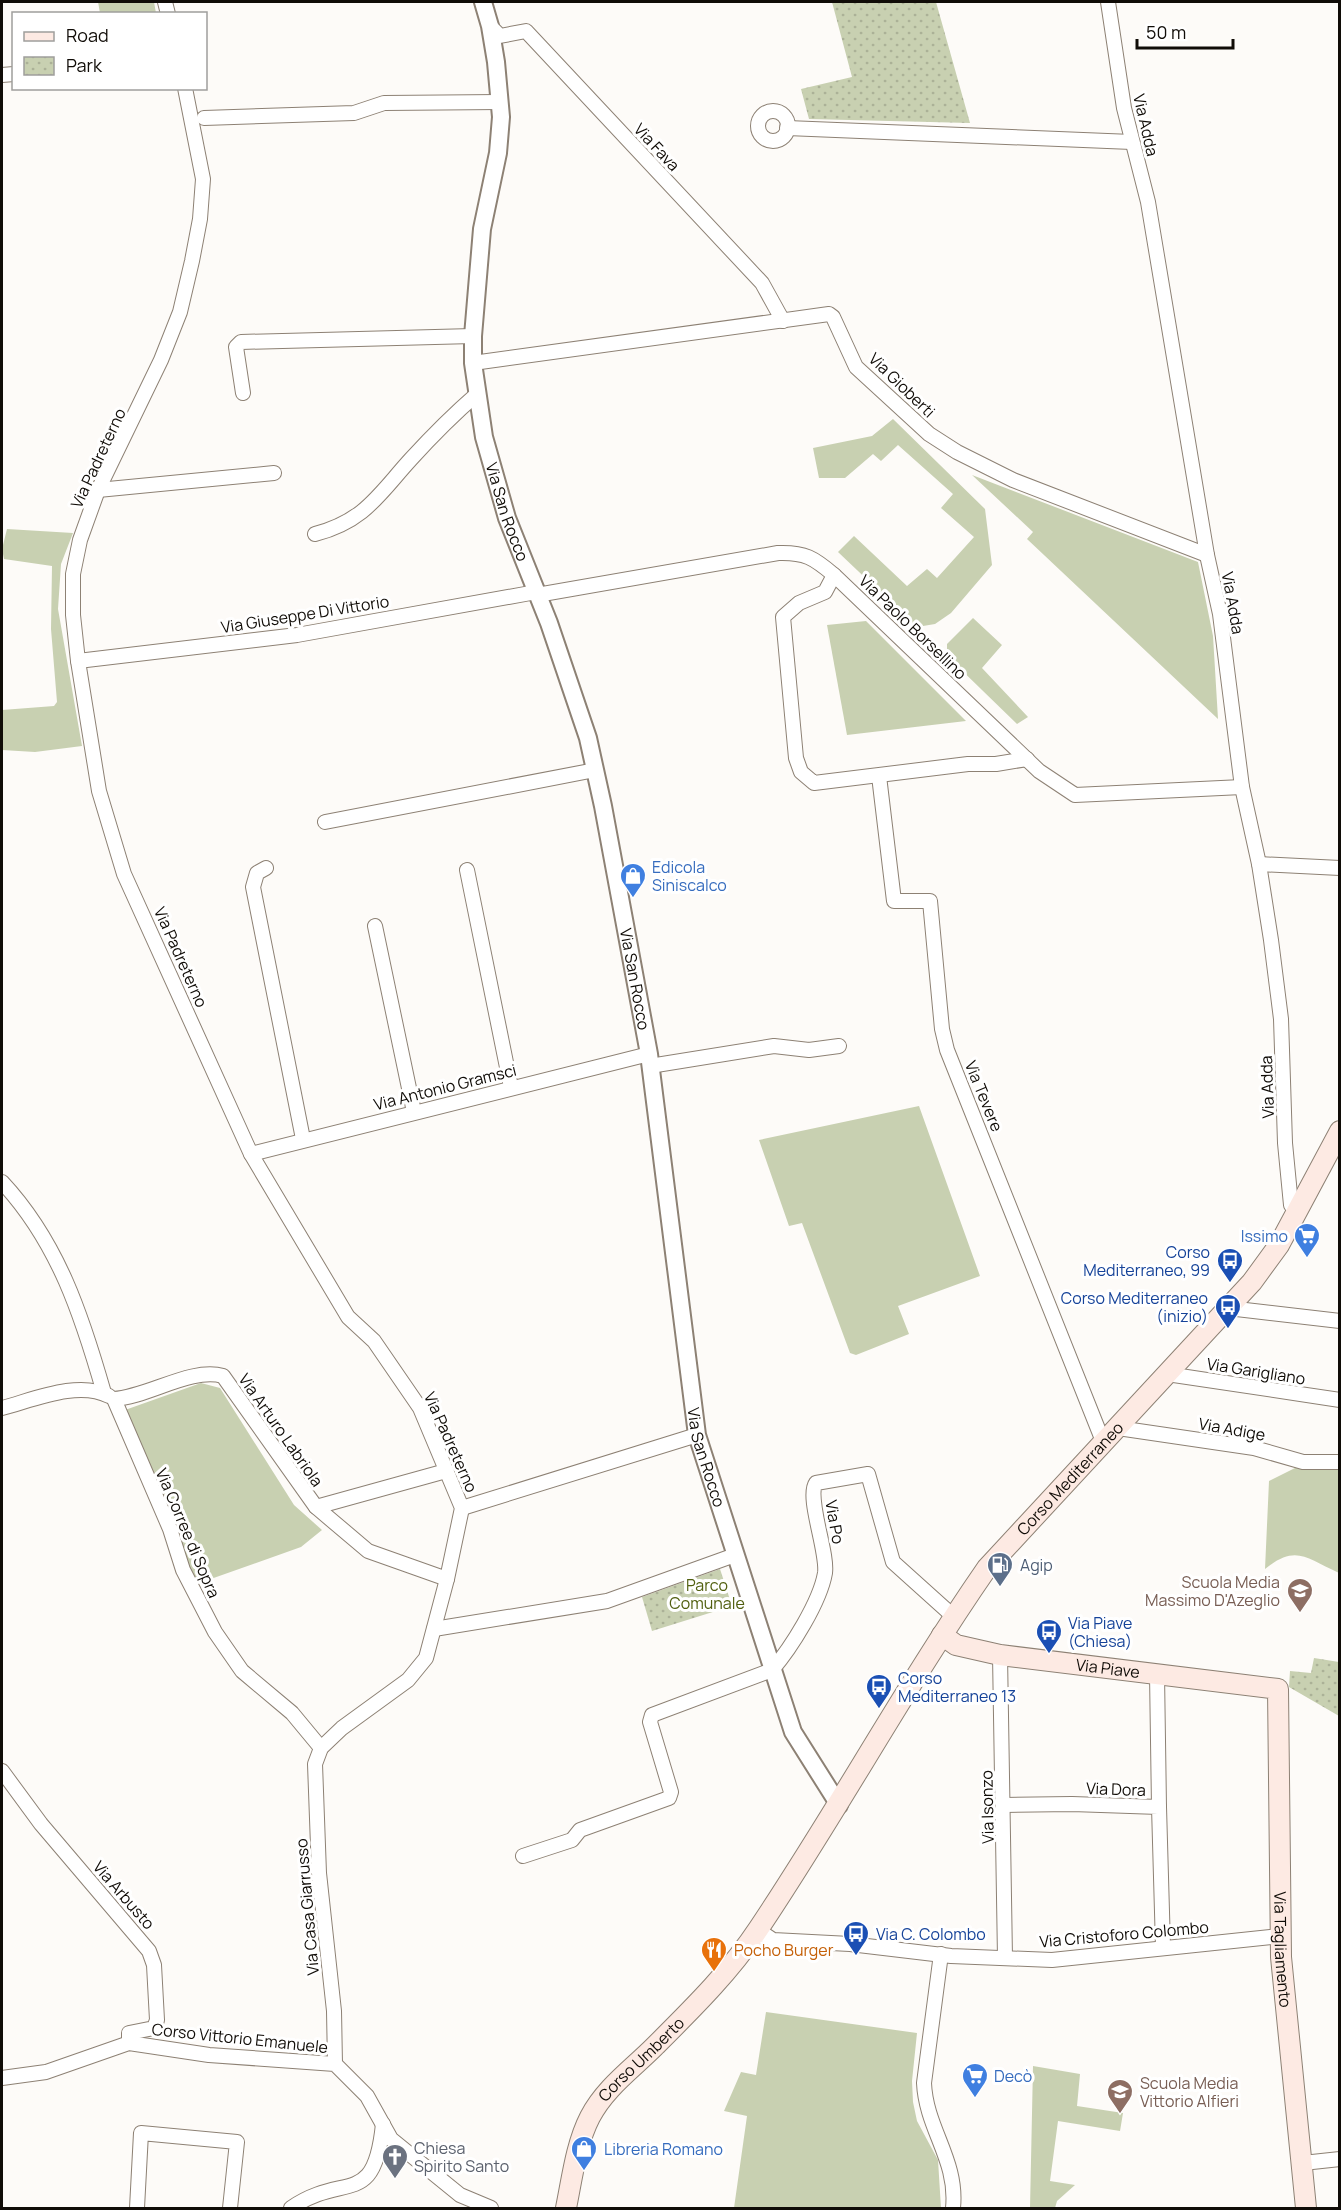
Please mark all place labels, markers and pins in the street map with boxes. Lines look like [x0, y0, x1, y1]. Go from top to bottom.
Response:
place label: Edicola Siniscalco [652, 856, 727, 896]
shop icon: Edicola Siniscalco [618, 861, 648, 899]
supermarket icon: Issimo [1292, 1221, 1322, 1259]
place label: Issimo [1241, 1225, 1288, 1247]
place label: Corso Mediterraneo, 99 [1083, 1241, 1210, 1281]
bus stop icon: Corso Mediterraneo, 99 [1215, 1246, 1245, 1284]
place label: Corso Mediterraneo (inizio) [1061, 1287, 1208, 1327]
bus stop icon: Corso Mediterraneo (inizio) [1213, 1292, 1243, 1330]
fuel station icon: Agip [985, 1550, 1015, 1588]
place label: Agip [1020, 1554, 1053, 1576]
place label: Scuola Media Massimo D'Azeglio [1145, 1571, 1280, 1611]
school or university icon: Scuola Media Massimo D'Azeglio [1285, 1576, 1315, 1614]
place label: Via Piave (Chiesa) [1068, 1612, 1132, 1652]
bus stop icon: Via Piave (Chiesa) [1034, 1617, 1064, 1655]
place label: Corso Mediterraneo 13 [898, 1667, 1016, 1707]
bus stop icon: Corso Mediterraneo 13 [864, 1672, 894, 1710]
bus stop icon: Via C. Colombo [841, 1919, 871, 1957]
place label: Via C. Colombo [876, 1923, 986, 1945]
restaurant icon: Pocho Burger [699, 1935, 729, 1973]
place label: Pocho Burger [734, 1939, 834, 1961]
supermarket icon: Decò [960, 2061, 990, 2099]
place label: Decò [994, 2065, 1032, 2087]
place label: Scuola Media Vittorio Alfieri [1140, 2072, 1239, 2112]
school or university icon: Scuola Media Vittorio Alfieri [1105, 2077, 1135, 2115]
shop icon: Libreria Romano [569, 2134, 599, 2172]
place label: Chiesa Spirito Santo [414, 2137, 509, 2177]
place label: Libreria Romano [604, 2138, 723, 2160]
church icon: Chiesa Spirito Santo [380, 2142, 410, 2180]

